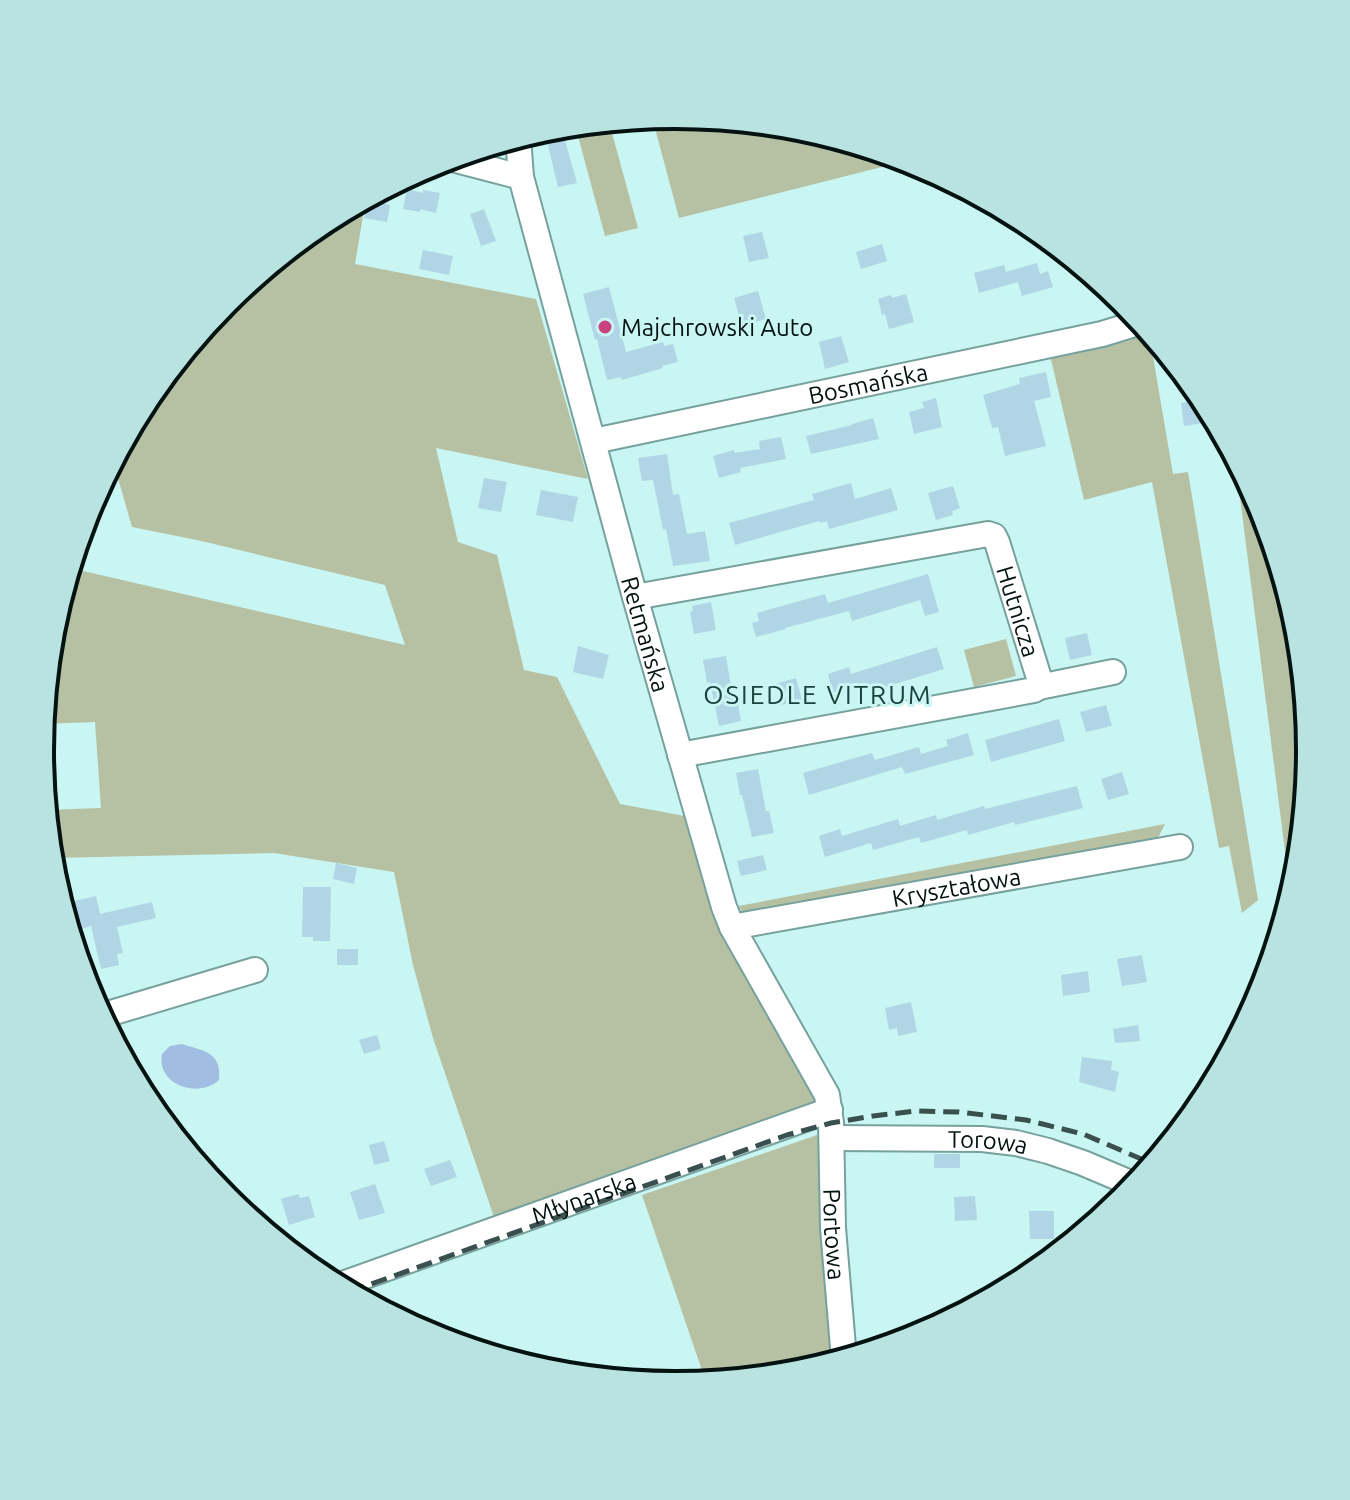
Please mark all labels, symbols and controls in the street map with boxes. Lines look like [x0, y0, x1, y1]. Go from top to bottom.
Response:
place label: Majchrowski Auto [621, 314, 813, 341]
marker: Majchrowski Auto [596, 318, 614, 336]
street label: Bosmańska [806, 358, 930, 409]
street label: Hutnicza [992, 562, 1045, 660]
street label: Retmańska [616, 573, 675, 695]
district label: OSIEDLE VITRUM [703, 680, 933, 709]
street label: Kryształowa [890, 862, 1023, 912]
street label: Torowa [948, 1125, 1031, 1159]
street label: Młynarska [528, 1167, 640, 1229]
street label: Portowa [819, 1188, 851, 1281]

